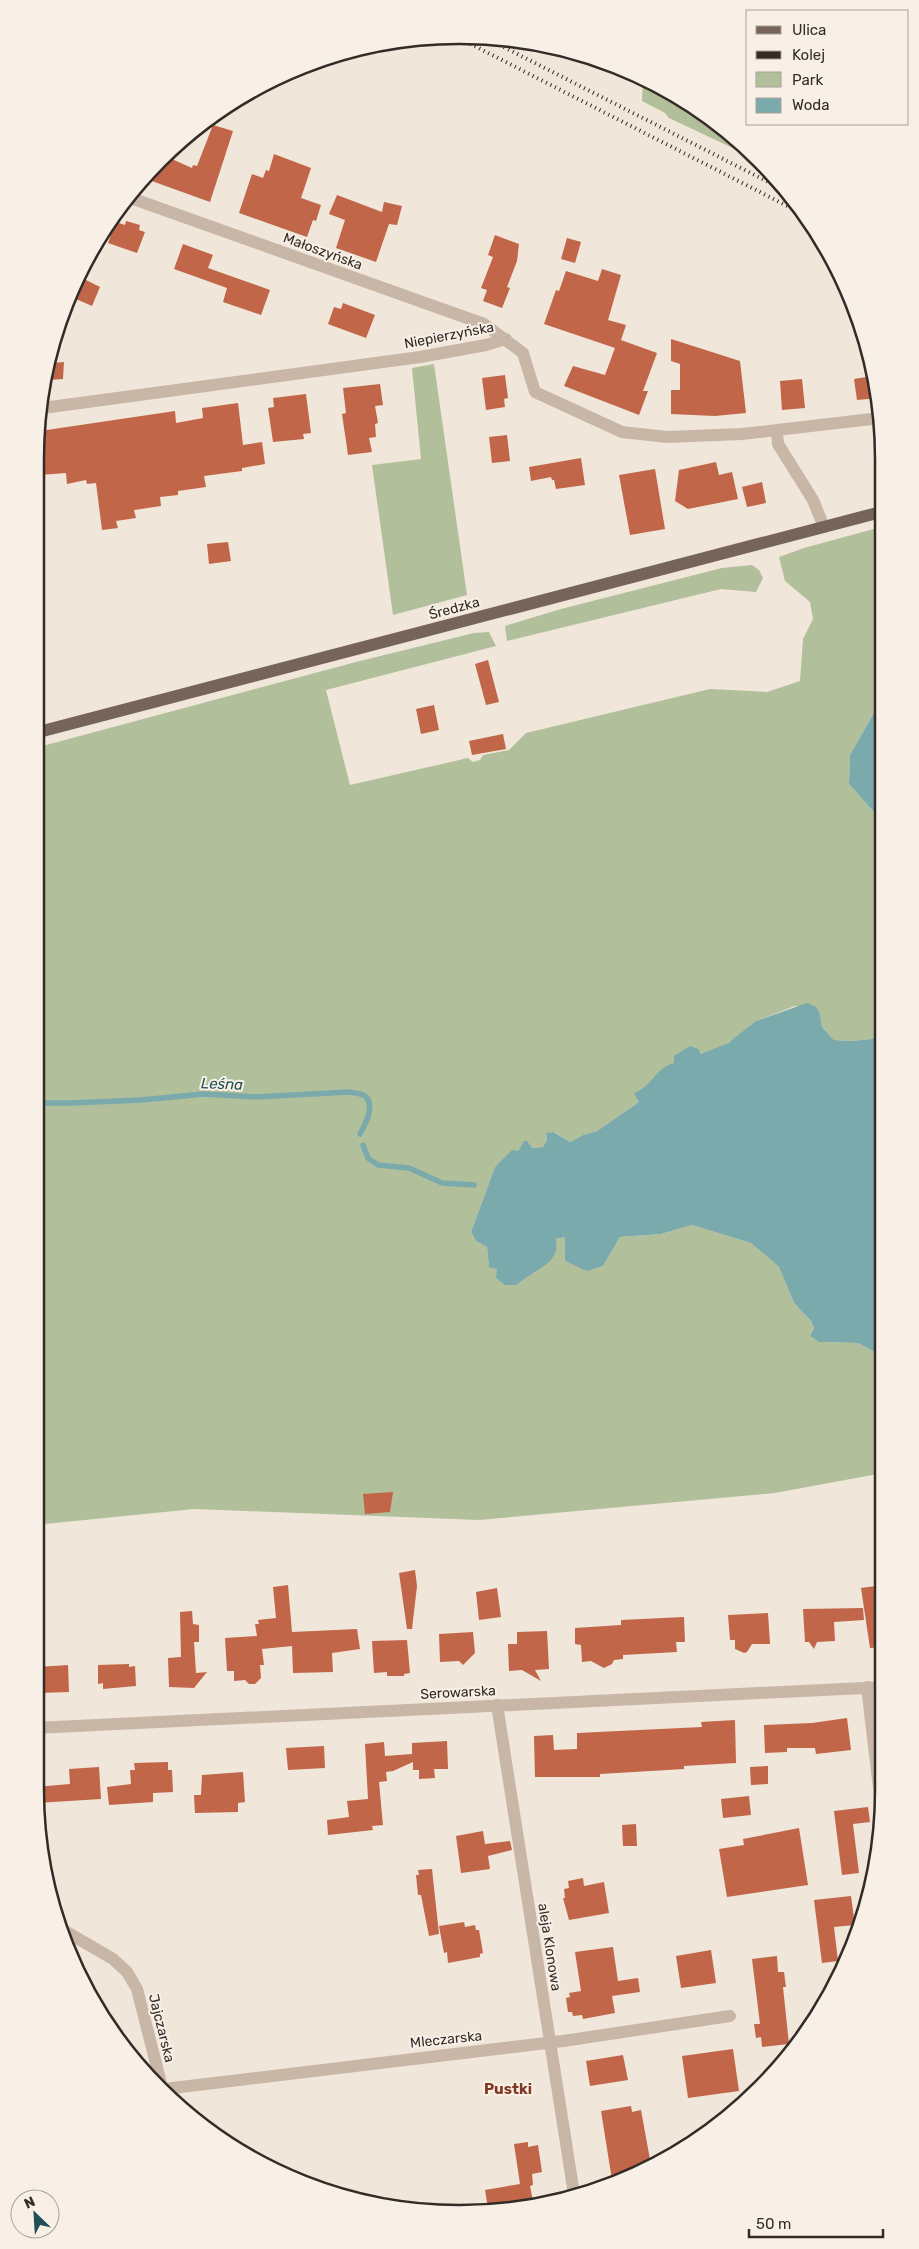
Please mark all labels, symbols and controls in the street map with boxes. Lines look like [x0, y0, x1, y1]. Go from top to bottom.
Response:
legend [746, 10, 909, 125]
text: Ulica [792, 21, 826, 39]
text: Kolej [792, 46, 825, 64]
text: Park [792, 71, 823, 89]
text: Woda [792, 96, 830, 114]
street label: Małoszyńska [281, 229, 365, 274]
street label: Niepierzyńska [403, 318, 495, 353]
street label: Średzka [427, 593, 481, 623]
water label: Leśna [201, 1074, 244, 1094]
street label: Serowarska [420, 1682, 496, 1703]
street label: aleja Klonowa [534, 1902, 565, 1992]
street label: Jajczarska [145, 1992, 178, 2064]
street label: Mleczarska [409, 2027, 483, 2052]
district label: Pustki [484, 2080, 532, 2098]
north arrow [10, 2189, 60, 2239]
text: N [22, 2193, 38, 2213]
scale bar [749, 2206, 883, 2238]
text: 50 m [756, 2215, 791, 2233]

